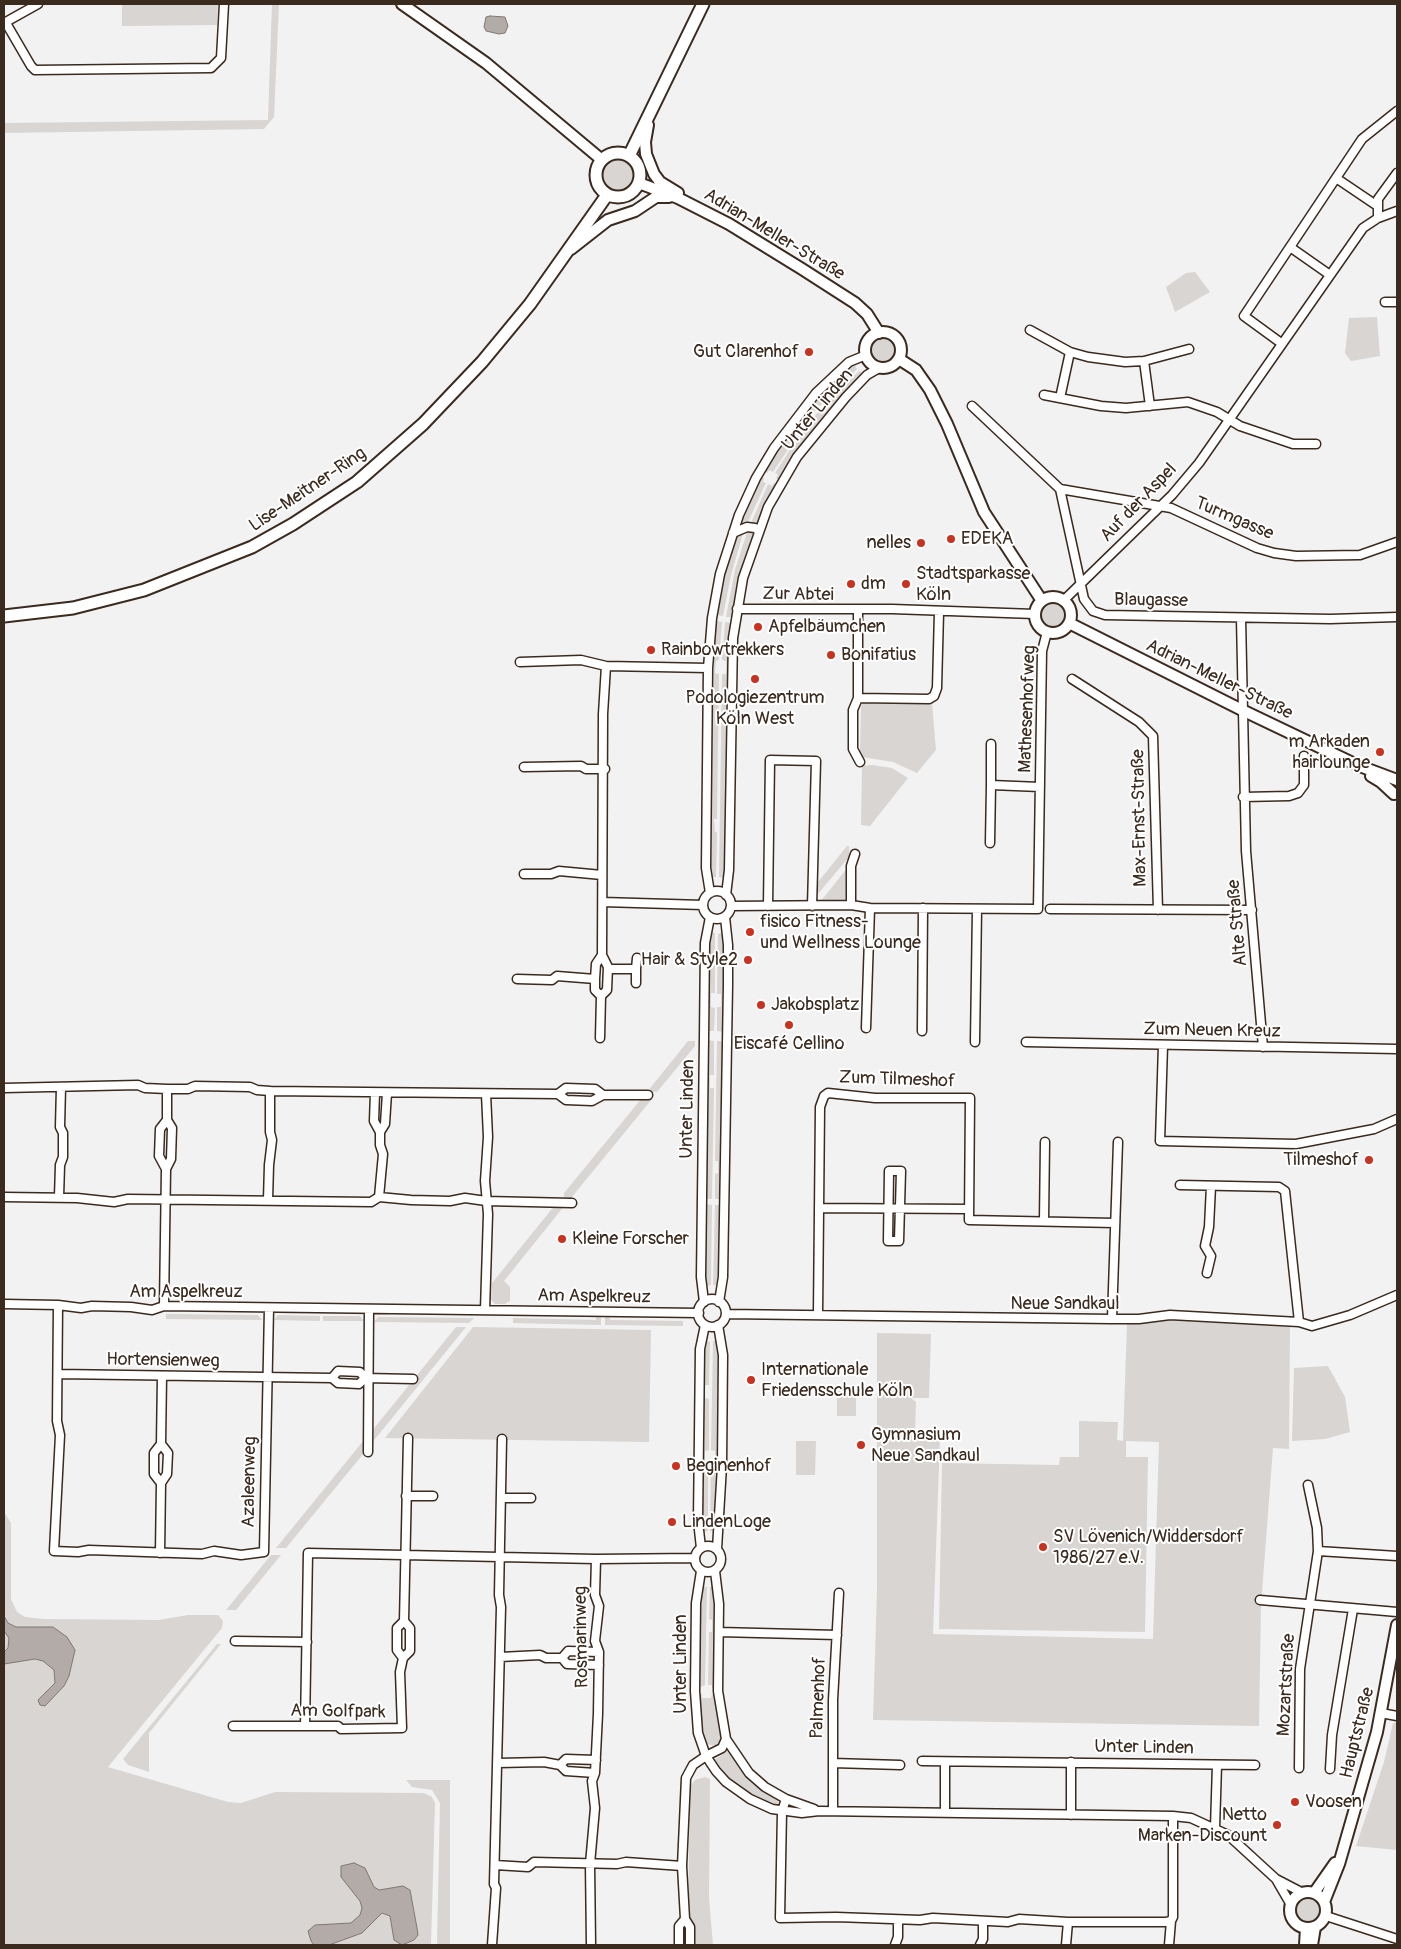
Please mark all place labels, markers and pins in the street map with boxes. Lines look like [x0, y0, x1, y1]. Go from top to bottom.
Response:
place label: Gut Clarenhof [693, 341, 799, 363]
marker: Gut Clarenhof [803, 346, 815, 358]
place label: EDEKA [961, 528, 1014, 550]
place label: nelles [866, 532, 911, 554]
marker: EDEKA [945, 533, 957, 545]
marker: nelles [915, 537, 927, 549]
place label: Stadtsparkasse Köln [916, 563, 1030, 606]
place label: dm [861, 573, 886, 595]
marker: dm [845, 578, 857, 590]
marker: Stadtsparkasse Köln [900, 578, 912, 590]
place label: Apfelbäumchen [768, 616, 886, 638]
marker: Apfelbäumchen [752, 621, 764, 633]
place label: Rainbowtrekkers [661, 639, 784, 661]
marker: Rainbowtrekkers [645, 644, 657, 656]
place label: Bonifatius [841, 644, 916, 666]
marker: Bonifatius [825, 649, 837, 661]
marker: Podologiezentrum Köln West [749, 673, 761, 685]
place label: Podologiezentrum Köln West [686, 687, 824, 730]
place label: m Arkaden hairlounge [1288, 731, 1370, 774]
marker: m Arkaden hairlounge [1374, 746, 1386, 758]
place label: fisico Fitness- und Wellness Lounge [760, 911, 921, 954]
marker: fisico Fitness- und Wellness Lounge [744, 926, 756, 938]
place label: Hair & Style2 [641, 949, 738, 971]
marker: Hair & Style2 [742, 954, 754, 966]
place label: Jakobsplatz [771, 994, 859, 1016]
marker: Jakobsplatz [755, 999, 767, 1011]
marker: Eiscafé Cellino [783, 1019, 795, 1031]
place label: Eiscafé Cellino [734, 1033, 844, 1055]
place label: Tilmeshof [1283, 1149, 1359, 1171]
marker: Tilmeshof [1363, 1154, 1375, 1166]
place label: Kleine Forscher [572, 1228, 689, 1250]
marker: Kleine Forscher [556, 1233, 568, 1245]
place label: Internationale Friedensschule Köln [761, 1359, 913, 1402]
marker: Internationale Friedensschule Köln [745, 1374, 757, 1386]
place label: Gymnasium Neue Sandkaul [871, 1424, 980, 1466]
marker: Gymnasium Neue Sandkaul [855, 1439, 867, 1451]
place label: Beginenhof [686, 1455, 771, 1477]
marker: Beginenhof [670, 1460, 682, 1472]
place label: LindenLoge [682, 1511, 771, 1533]
marker: LindenLoge [666, 1516, 678, 1528]
place label: SV Lövenich/Widdersdorf 1986/27 e.V. [1053, 1526, 1244, 1568]
marker: SV Lövenich/Widdersdorf 1986/27 e.V. [1037, 1541, 1049, 1553]
place label: Voosen [1305, 1791, 1362, 1813]
marker: Voosen [1289, 1796, 1301, 1808]
place label: Netto Marken-Discount [1138, 1804, 1267, 1846]
marker: Netto Marken-Discount [1271, 1819, 1283, 1831]

